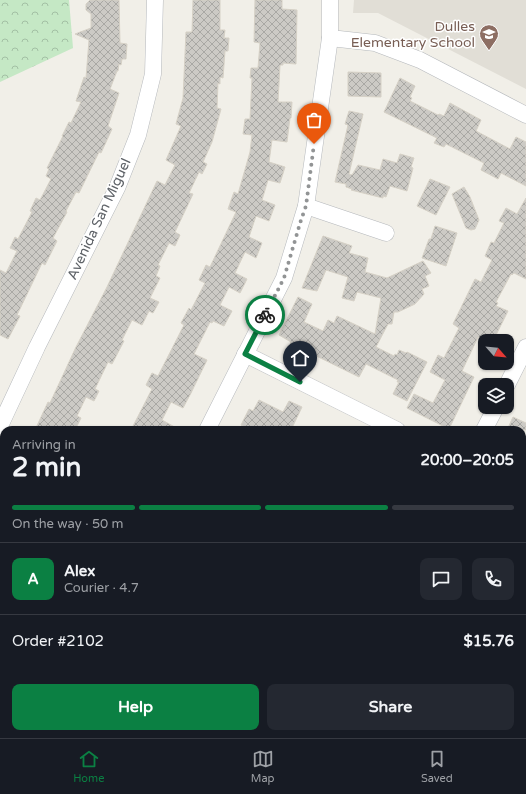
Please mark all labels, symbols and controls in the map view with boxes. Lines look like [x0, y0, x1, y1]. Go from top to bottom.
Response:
place label: Dulles Elementary School [351, 18, 475, 51]
school or university icon: Dulles Elementary School [478, 23, 500, 51]
pin [297, 103, 331, 144]
icon: bag [303, 109, 325, 131]
street label: Avenida San Miguel [63, 156, 135, 282]
courier [245, 295, 285, 335]
icon: bike [254, 304, 276, 326]
north arrow [478, 334, 514, 370]
map controls [478, 334, 514, 414]
pin [283, 341, 317, 382]
icon: home [289, 347, 311, 369]
button: layers [478, 378, 514, 414]
text: Arriving in [12, 437, 76, 453]
text: 20:00–20:05 [421, 451, 514, 469]
text: 2 min [12, 452, 81, 483]
text: On the way · 50 m [12, 516, 124, 532]
button: chat [420, 558, 462, 600]
button: phone [472, 558, 514, 600]
text: Alex [64, 562, 95, 580]
text: A [27, 570, 39, 588]
text: Courier · 4.7 [64, 580, 139, 596]
text: Order #2102 [12, 632, 104, 650]
text: $15.76 [463, 632, 514, 650]
button: Help [12, 684, 259, 730]
button: Share [267, 684, 514, 730]
tab: Home [73, 748, 104, 785]
tab: Map [251, 748, 275, 785]
tab: Saved [421, 748, 453, 785]

